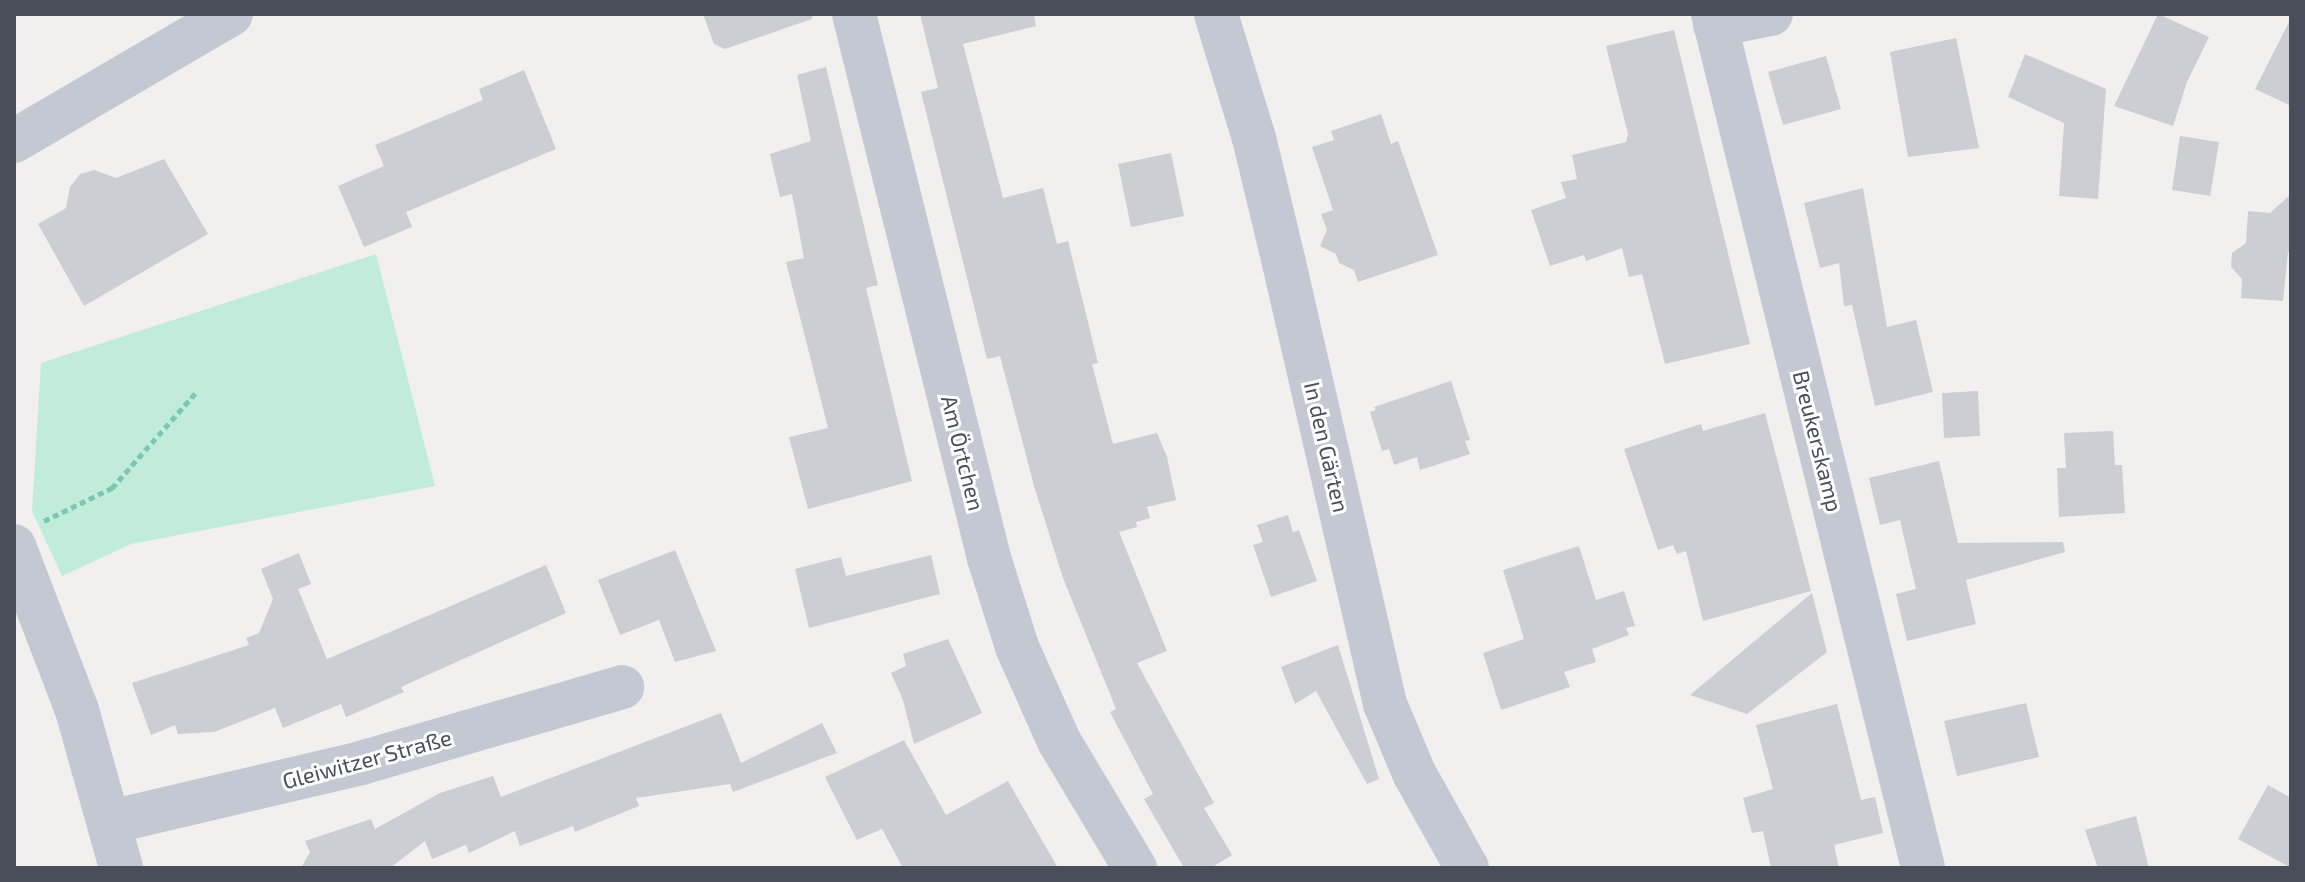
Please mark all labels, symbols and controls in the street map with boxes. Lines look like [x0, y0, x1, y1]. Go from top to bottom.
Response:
street label: Breukerskamp [1788, 368, 1848, 514]
street label: In den Gärten [1299, 379, 1355, 515]
street label: Am Örtchen [936, 393, 990, 513]
street label: Gleiwitzer Straße [279, 724, 455, 794]

